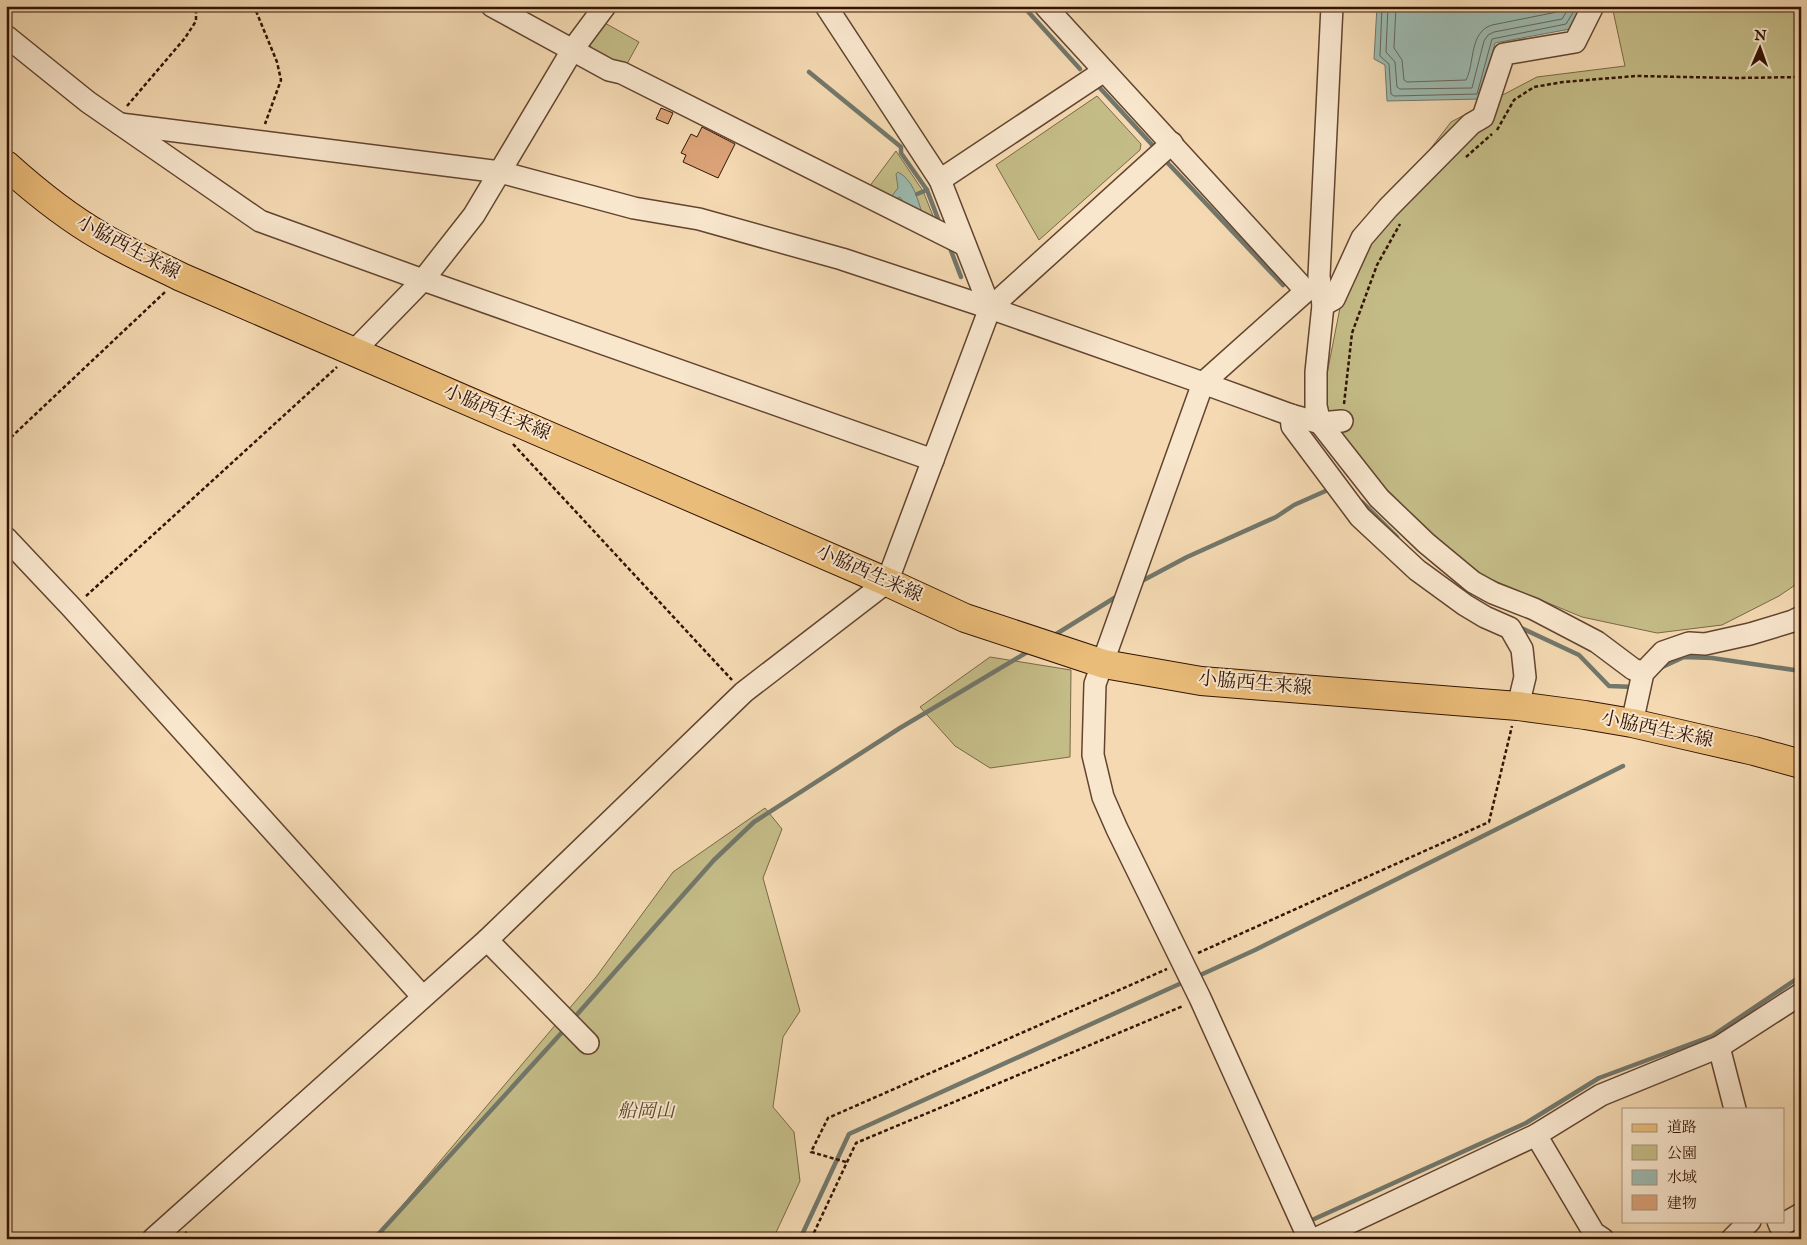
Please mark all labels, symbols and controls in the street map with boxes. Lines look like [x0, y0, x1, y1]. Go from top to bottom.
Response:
north arrow [1734, 22, 1784, 72]
text: N [1753, 27, 1767, 45]
street label: 小脇西生来線 [72, 211, 184, 285]
street label: 小脇西生来線 [440, 380, 554, 446]
street label: 小脇西生来線 [812, 540, 926, 608]
street label: 小脇西生来線 [1197, 667, 1313, 701]
street label: 小脇西生来線 [1599, 706, 1715, 754]
park label: 船岡山 [617, 1100, 676, 1124]
legend [1622, 1108, 1784, 1222]
text: 道路 [1667, 1118, 1697, 1137]
text: 公園 [1667, 1144, 1697, 1163]
text: 水域 [1667, 1168, 1697, 1187]
text: 建物 [1667, 1194, 1697, 1213]

